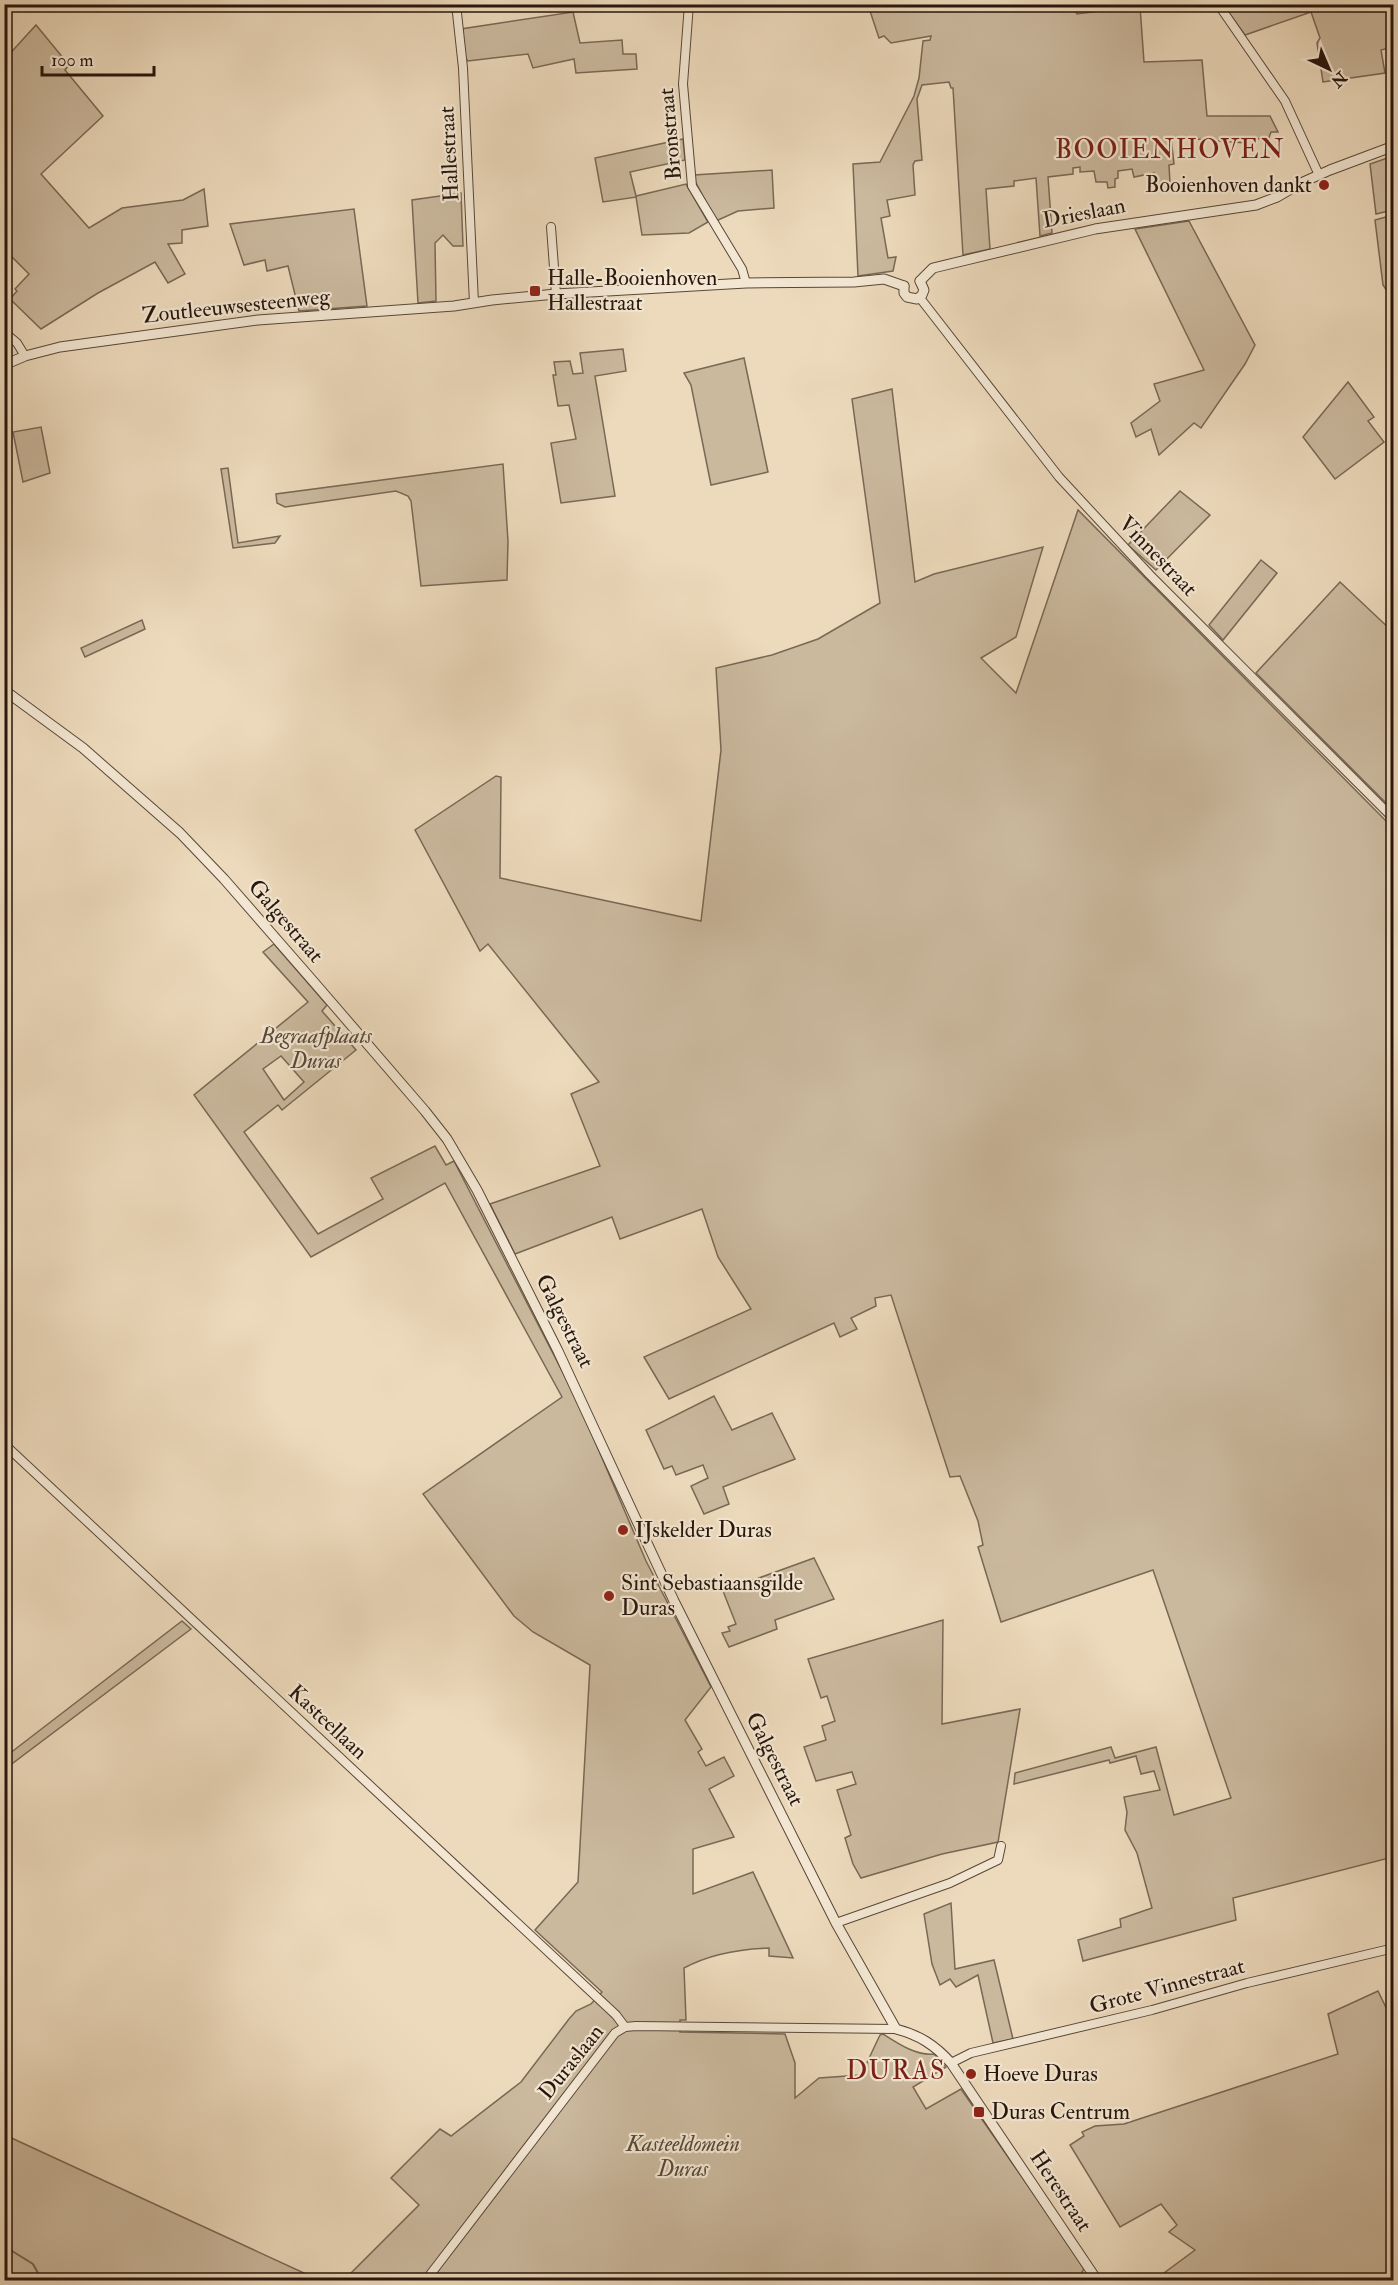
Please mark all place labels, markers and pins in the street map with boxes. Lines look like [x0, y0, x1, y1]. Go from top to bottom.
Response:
place label: Booienhoven dankt [1145, 171, 1312, 199]
marker: Booienhoven dankt [1317, 178, 1331, 192]
place label: Halle-Booienhoven Hallestraat [547, 264, 717, 317]
marker: Halle-Booienhoven Hallestraat [528, 284, 542, 298]
place label: IJskelder Duras [635, 1516, 772, 1544]
marker: IJskelder Duras [616, 1523, 630, 1537]
place label: Sint Sebastiaansgilde Duras [621, 1569, 803, 1622]
marker: Sint Sebastiaansgilde Duras [602, 1589, 616, 1603]
place label: Hoeve Duras [983, 2060, 1098, 2088]
marker: Hoeve Duras [964, 2067, 978, 2081]
place label: Duras Centrum [991, 2098, 1130, 2126]
marker: Duras Centrum [972, 2105, 986, 2119]

